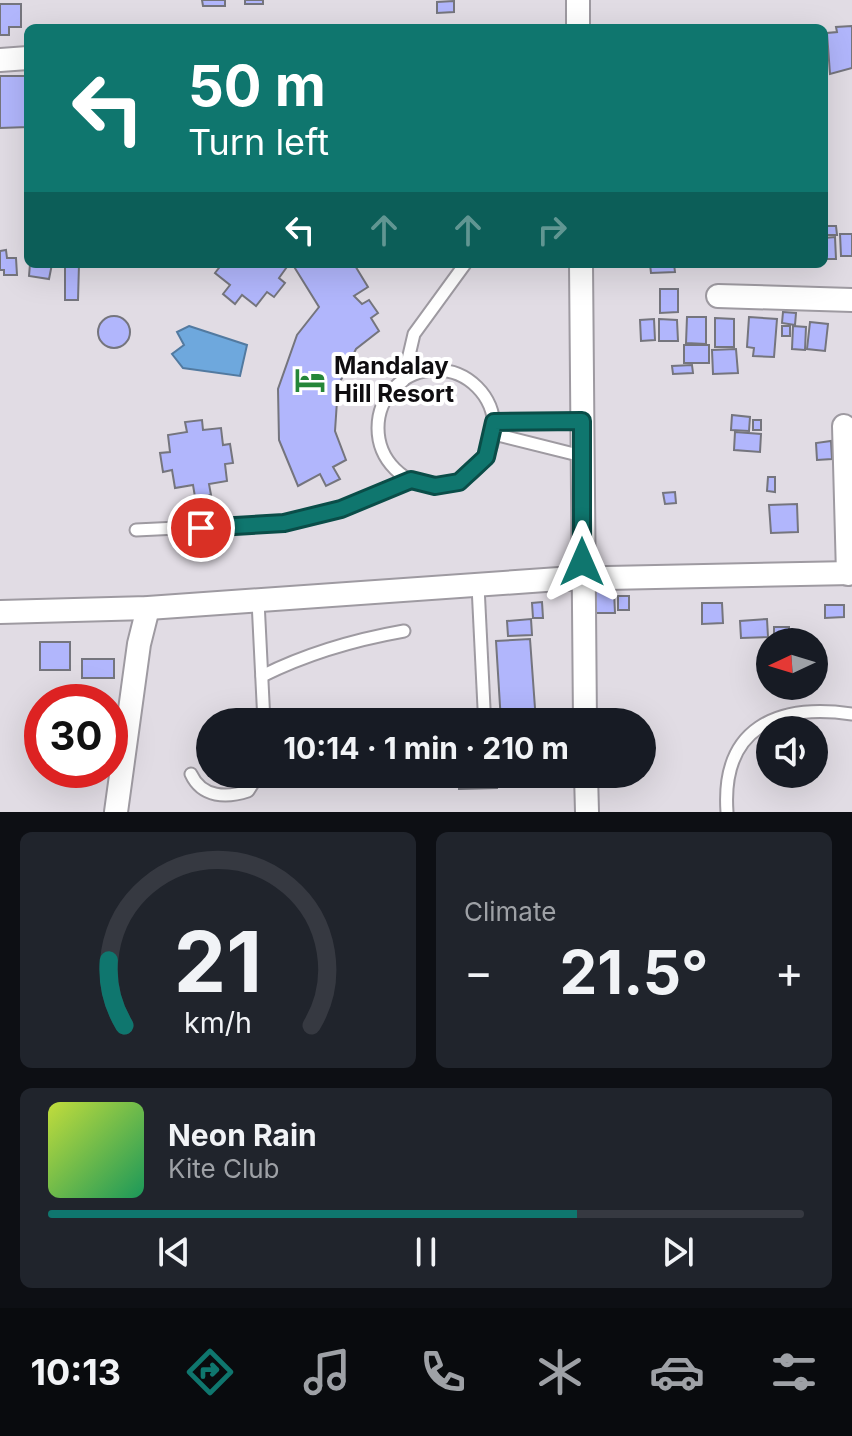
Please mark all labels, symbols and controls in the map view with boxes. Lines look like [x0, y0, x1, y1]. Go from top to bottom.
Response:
text: 50 m [188, 52, 326, 120]
icon: left [56, 56, 160, 160]
text: Turn left [188, 120, 329, 164]
icon: left [278, 208, 322, 252]
icon: ahead [362, 208, 406, 252]
icon: ahead [446, 208, 490, 252]
icon: right [530, 208, 574, 252]
place label: Mandalay Hill Resort [334, 351, 454, 408]
hotel icon: Mandalay Hill Resort [293, 363, 327, 397]
pin [167, 494, 235, 562]
icon: arrive [179, 506, 223, 550]
position arrow [540, 520, 624, 604]
north arrow [756, 628, 828, 700]
map controls [756, 628, 828, 788]
speed limit sign: 30 [24, 684, 128, 788]
button: sound [756, 716, 828, 788]
text: 10:14 · 1 min · 210 m [283, 730, 569, 766]
text: Climate [464, 896, 556, 927]
text: 21 [174, 911, 262, 1012]
text: 21.5° [560, 936, 708, 1008]
text: − [464, 945, 493, 999]
text: + [775, 945, 804, 999]
text: km/h [184, 1005, 252, 1040]
text: Neon Rain [168, 1117, 317, 1153]
text: Kite Club [168, 1153, 279, 1184]
icon: previous [152, 1230, 196, 1274]
icon: pause [404, 1230, 448, 1274]
icon: next [656, 1230, 700, 1274]
icon: directions [182, 1344, 238, 1400]
icon: music [299, 1344, 355, 1400]
icon: phone [415, 1344, 471, 1400]
icon: climate [532, 1344, 588, 1400]
icon: car [649, 1344, 705, 1400]
icon: filters [766, 1344, 822, 1400]
text: 10:13 [30, 1350, 121, 1394]

